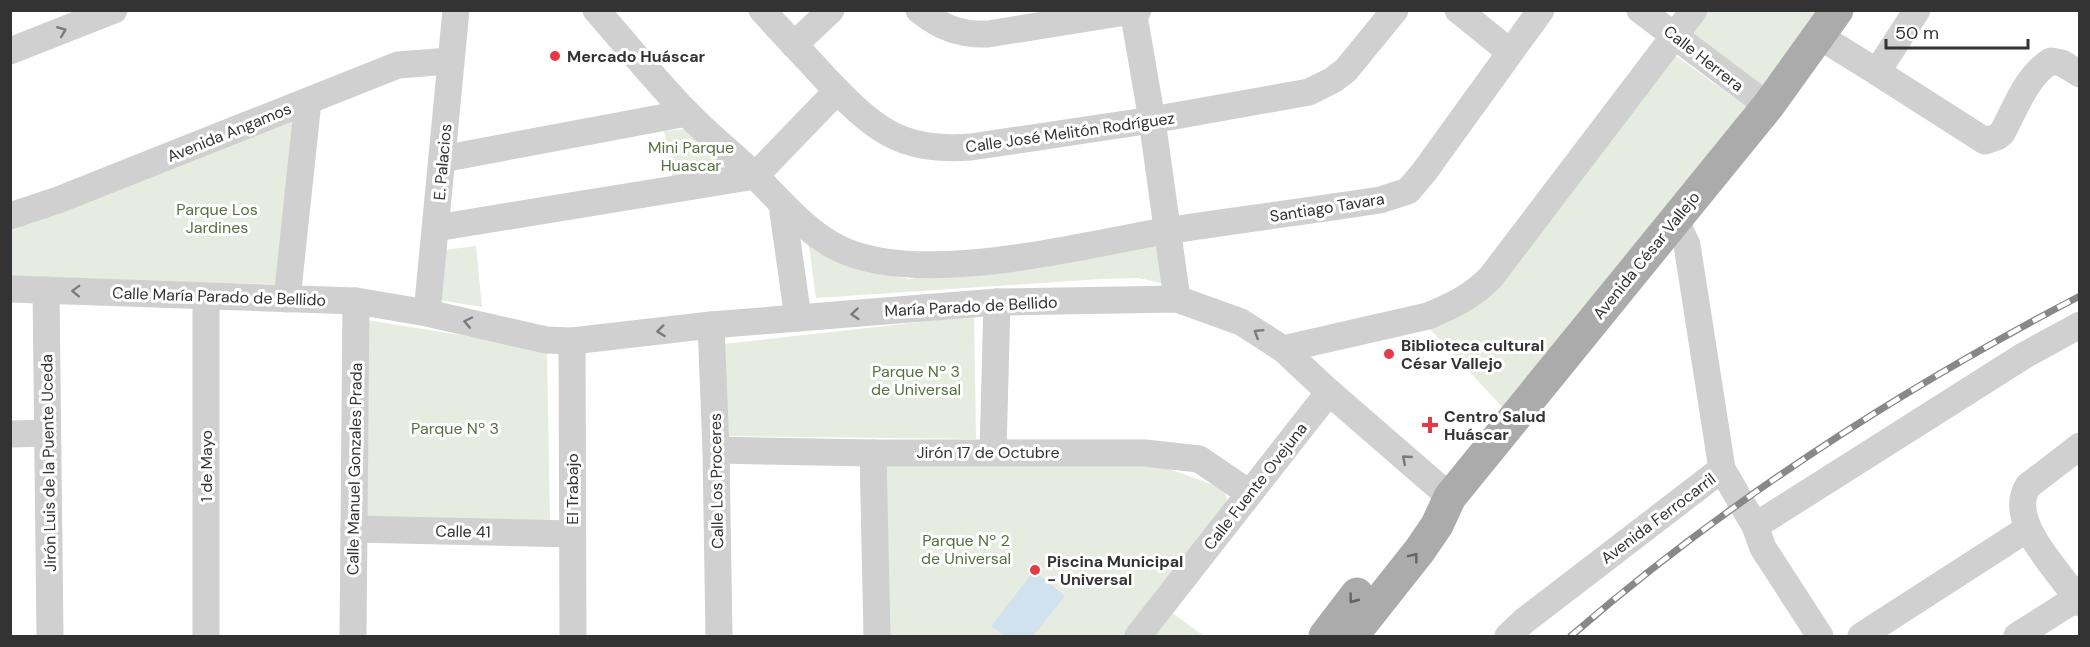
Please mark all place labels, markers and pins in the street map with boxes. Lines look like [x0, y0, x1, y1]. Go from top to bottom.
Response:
place label: Mercado Huáscar [567, 46, 706, 67]
marker: Mercado Huáscar [548, 49, 562, 63]
place label: Biblioteca cultural César Vallejo [1401, 335, 1544, 374]
marker: Biblioteca cultural César Vallejo [1382, 347, 1396, 361]
place label: Centro Salud Huáscar [1444, 406, 1546, 445]
marker: Centro Salud Huáscar [1421, 416, 1439, 434]
place label: Piscina Municipal - Universal [1047, 551, 1183, 590]
marker: Piscina Municipal - Universal [1028, 563, 1042, 577]

